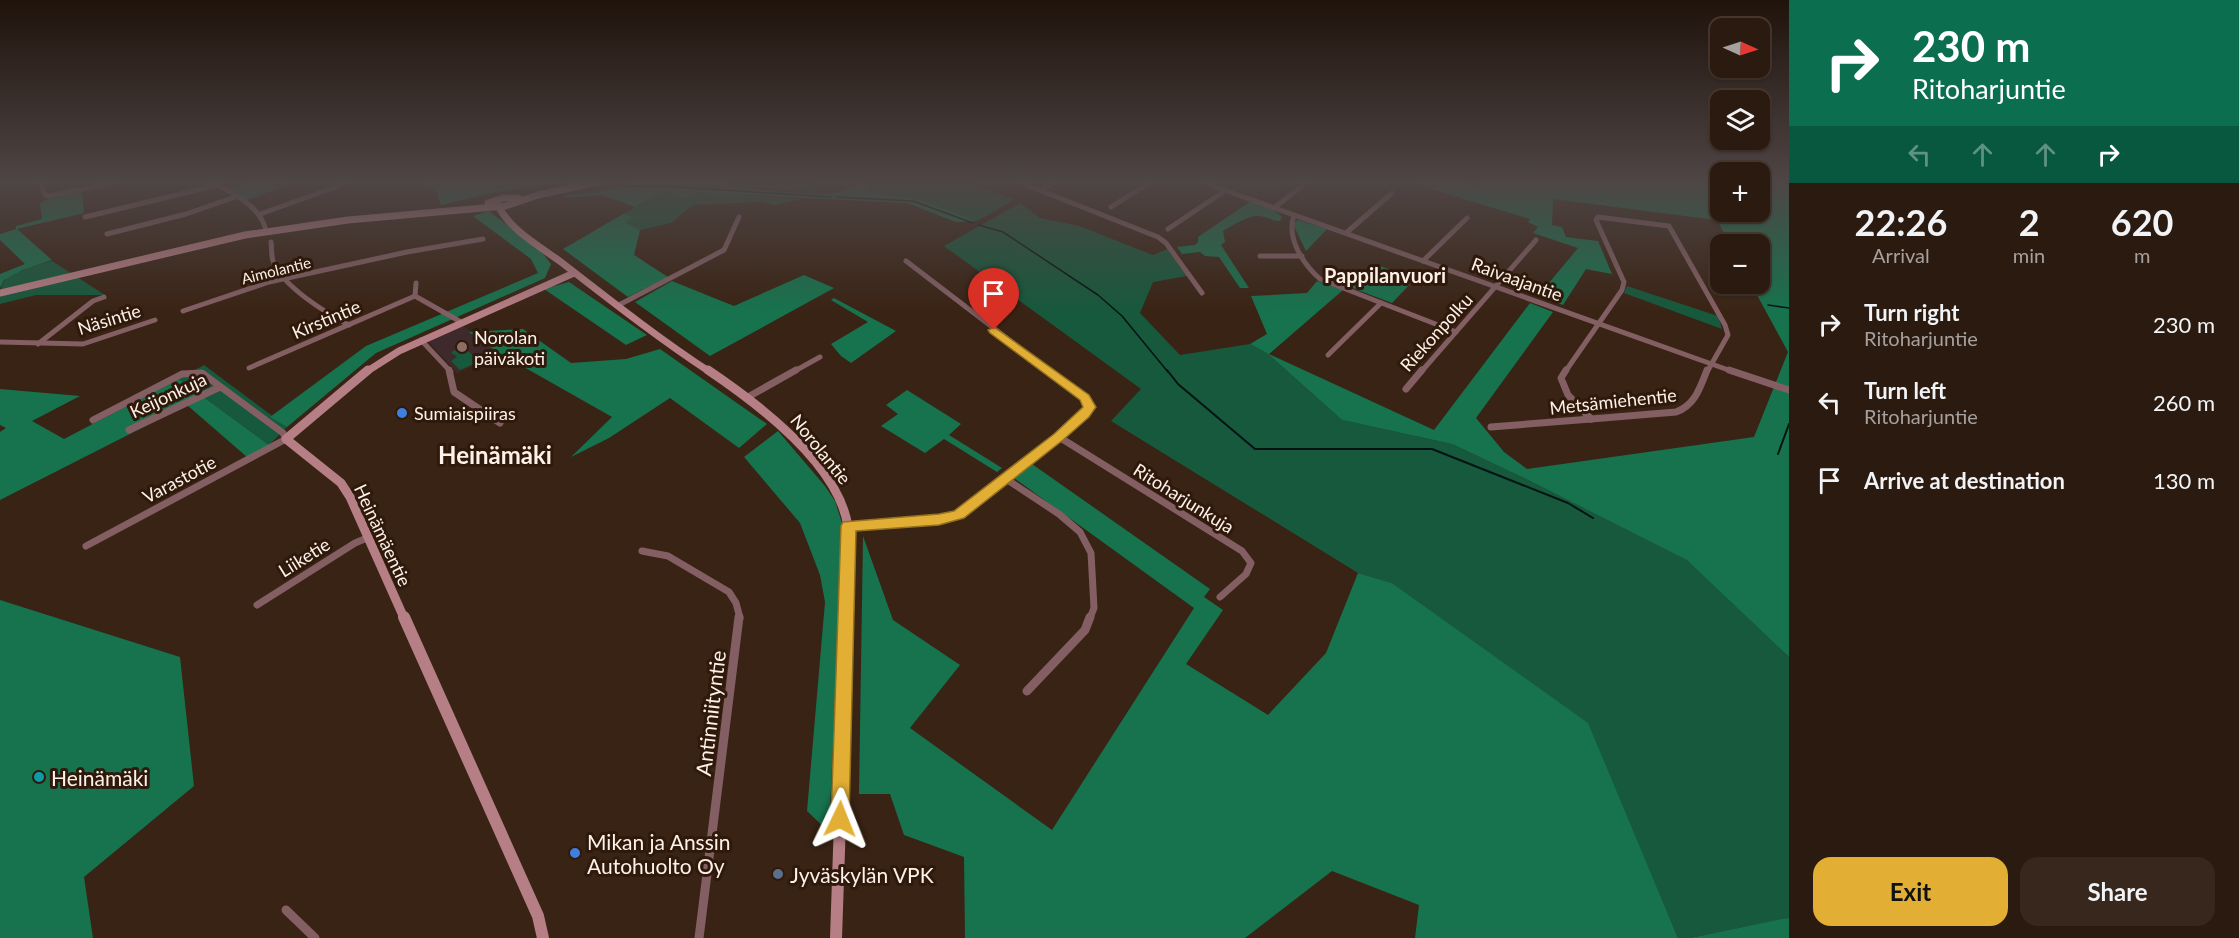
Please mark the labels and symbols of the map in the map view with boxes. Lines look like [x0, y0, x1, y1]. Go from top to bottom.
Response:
north arrow [1710, 18, 1770, 78]
street label: Raivaajantie [1469, 252, 1565, 306]
street label: Aimolantie [239, 253, 313, 287]
district label: Pappilanvuori [1324, 263, 1446, 287]
pin [968, 268, 1019, 330]
street label: Riekonpolku [1395, 288, 1477, 376]
street label: Kirstintie [288, 295, 364, 343]
street label: Näsintie [75, 299, 143, 339]
place label: Norolan päiväkoti [474, 326, 545, 369]
marker: Norolan päiväkoti [455, 340, 469, 354]
street label: Keijonkuja [126, 368, 210, 422]
street label: Metsämiehentie [1548, 383, 1678, 419]
place label: Sumiaispiiras [414, 402, 516, 424]
marker: Sumiaispiiras [395, 406, 409, 420]
street label: Norolantie [786, 410, 856, 488]
district label: Heinämäki [438, 440, 552, 469]
street label: Varastotie [139, 451, 219, 507]
street label: Ritoharjunkuja [1130, 458, 1238, 538]
street label: Heinämäentie [350, 480, 416, 590]
street label: Liiketie [274, 533, 334, 581]
street label: Antinniityntie [690, 649, 730, 777]
place label: Heinämäki [51, 765, 148, 790]
marker: Heinämäki [32, 770, 46, 784]
position arrow [808, 787, 872, 851]
place label: Mikan ja Anssin Autohuolto Oy [587, 829, 731, 878]
marker: Mikan ja Anssin Autohuolto Oy [568, 846, 582, 860]
place label: Jyväskylän VPK [790, 862, 934, 887]
marker: Jyväskylän VPK [771, 867, 785, 881]

